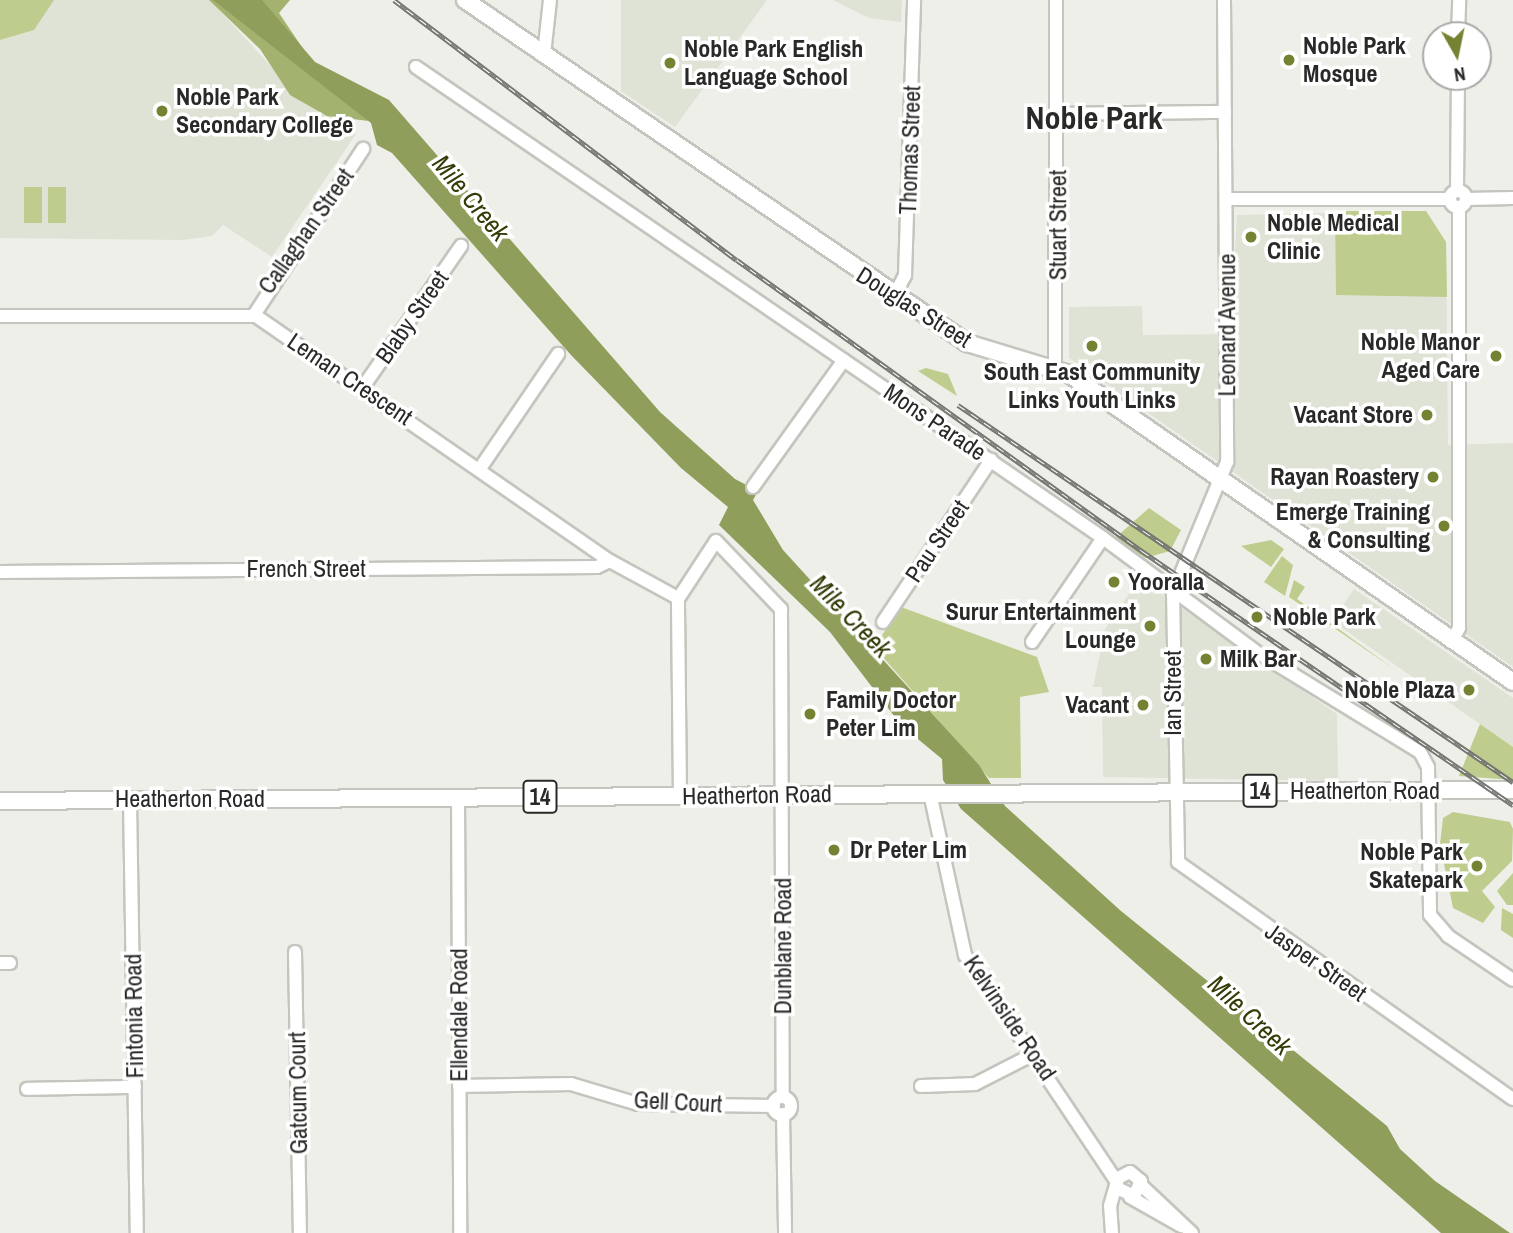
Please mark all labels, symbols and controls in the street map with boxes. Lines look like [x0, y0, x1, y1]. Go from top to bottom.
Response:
north arrow [1422, 21, 1492, 91]
place label: Noble Park Mosque [1303, 32, 1406, 88]
place label: Noble Park English Language School [684, 35, 863, 91]
marker: Noble Park Mosque [1281, 52, 1297, 68]
marker: Noble Park English Language School [662, 55, 678, 71]
text: N [1452, 61, 1468, 88]
place label: Noble Park Secondary College [176, 83, 353, 139]
street label: Thomas Street [893, 85, 927, 215]
district label: Noble Park [1025, 99, 1163, 137]
marker: Noble Park Secondary College [154, 103, 170, 119]
water label: Mile Creek [426, 148, 516, 248]
street label: Callaghan Street [252, 163, 360, 299]
street label: Stuart Street [1044, 170, 1072, 280]
place label: Noble Medical Clinic [1267, 209, 1399, 265]
marker: Noble Medical Clinic [1241, 227, 1261, 247]
street label: Leonard Avenue [1213, 253, 1241, 397]
street label: Douglas Street [851, 260, 977, 354]
street label: Blaby Street [369, 265, 455, 369]
street label: Leman Crescent [282, 327, 418, 431]
place label: Noble Manor Aged Care [1361, 328, 1480, 384]
marker: South East Community Links Youth Links [1084, 338, 1100, 354]
marker: Noble Manor Aged Care [1486, 346, 1506, 366]
place label: South East Community Links Youth Links [984, 358, 1200, 414]
street label: Mons Parade [878, 377, 992, 467]
place label: Vacant Store [1294, 401, 1413, 429]
marker: Vacant Store [1419, 407, 1435, 423]
place label: Rayan Roastery [1270, 463, 1419, 491]
marker: Rayan Roastery [1425, 469, 1441, 485]
street label: Pau Street [899, 494, 975, 588]
place label: Emerge Training & Consulting [1276, 498, 1430, 554]
marker: Emerge Training & Consulting [1436, 518, 1452, 534]
street label: French Street [246, 555, 366, 583]
water label: Mile Creek [804, 568, 898, 664]
place label: Yooralla [1128, 568, 1204, 596]
marker: Yooralla [1106, 574, 1122, 590]
place label: Surur Entertainment Lounge [946, 598, 1136, 654]
place label: Noble Park [1273, 603, 1376, 631]
marker: Noble Park [1247, 607, 1267, 627]
marker: Surur Entertainment Lounge [1142, 618, 1158, 634]
place label: Milk Bar [1220, 645, 1297, 673]
street label: Ian Street [1159, 650, 1187, 736]
marker: Milk Bar [1198, 651, 1214, 667]
place label: Noble Plaza [1345, 676, 1455, 704]
marker: Noble Plaza [1461, 682, 1477, 698]
place label: Family Doctor Peter Lim [826, 686, 956, 742]
place label: Vacant [1066, 691, 1129, 719]
marker: Vacant [1135, 697, 1151, 713]
marker: Family Doctor Peter Lim [800, 704, 820, 724]
road number: 14 [1242, 772, 1278, 810]
street label: Heatherton Road [1290, 777, 1440, 805]
road number: 14 [522, 778, 558, 817]
street label: Heatherton Road [682, 779, 832, 811]
street label: Heatherton Road [115, 785, 265, 813]
place label: Dr Peter Lim [850, 836, 967, 864]
place label: Noble Park Skatepark [1360, 838, 1463, 894]
marker: Dr Peter Lim [824, 840, 844, 860]
marker: Noble Park Skatepark [1469, 858, 1485, 874]
street label: Dunblane Road [769, 878, 797, 1014]
street label: Jasper Street [1260, 917, 1372, 1007]
street label: Ellendale Road [445, 948, 473, 1082]
street label: Kelvinside Road [958, 950, 1062, 1086]
street label: Fintonia Road [119, 953, 149, 1079]
water label: Mile Creek [1202, 968, 1298, 1062]
street label: Gatcum Court [283, 1032, 313, 1154]
street label: Gell Court [633, 1085, 723, 1119]

